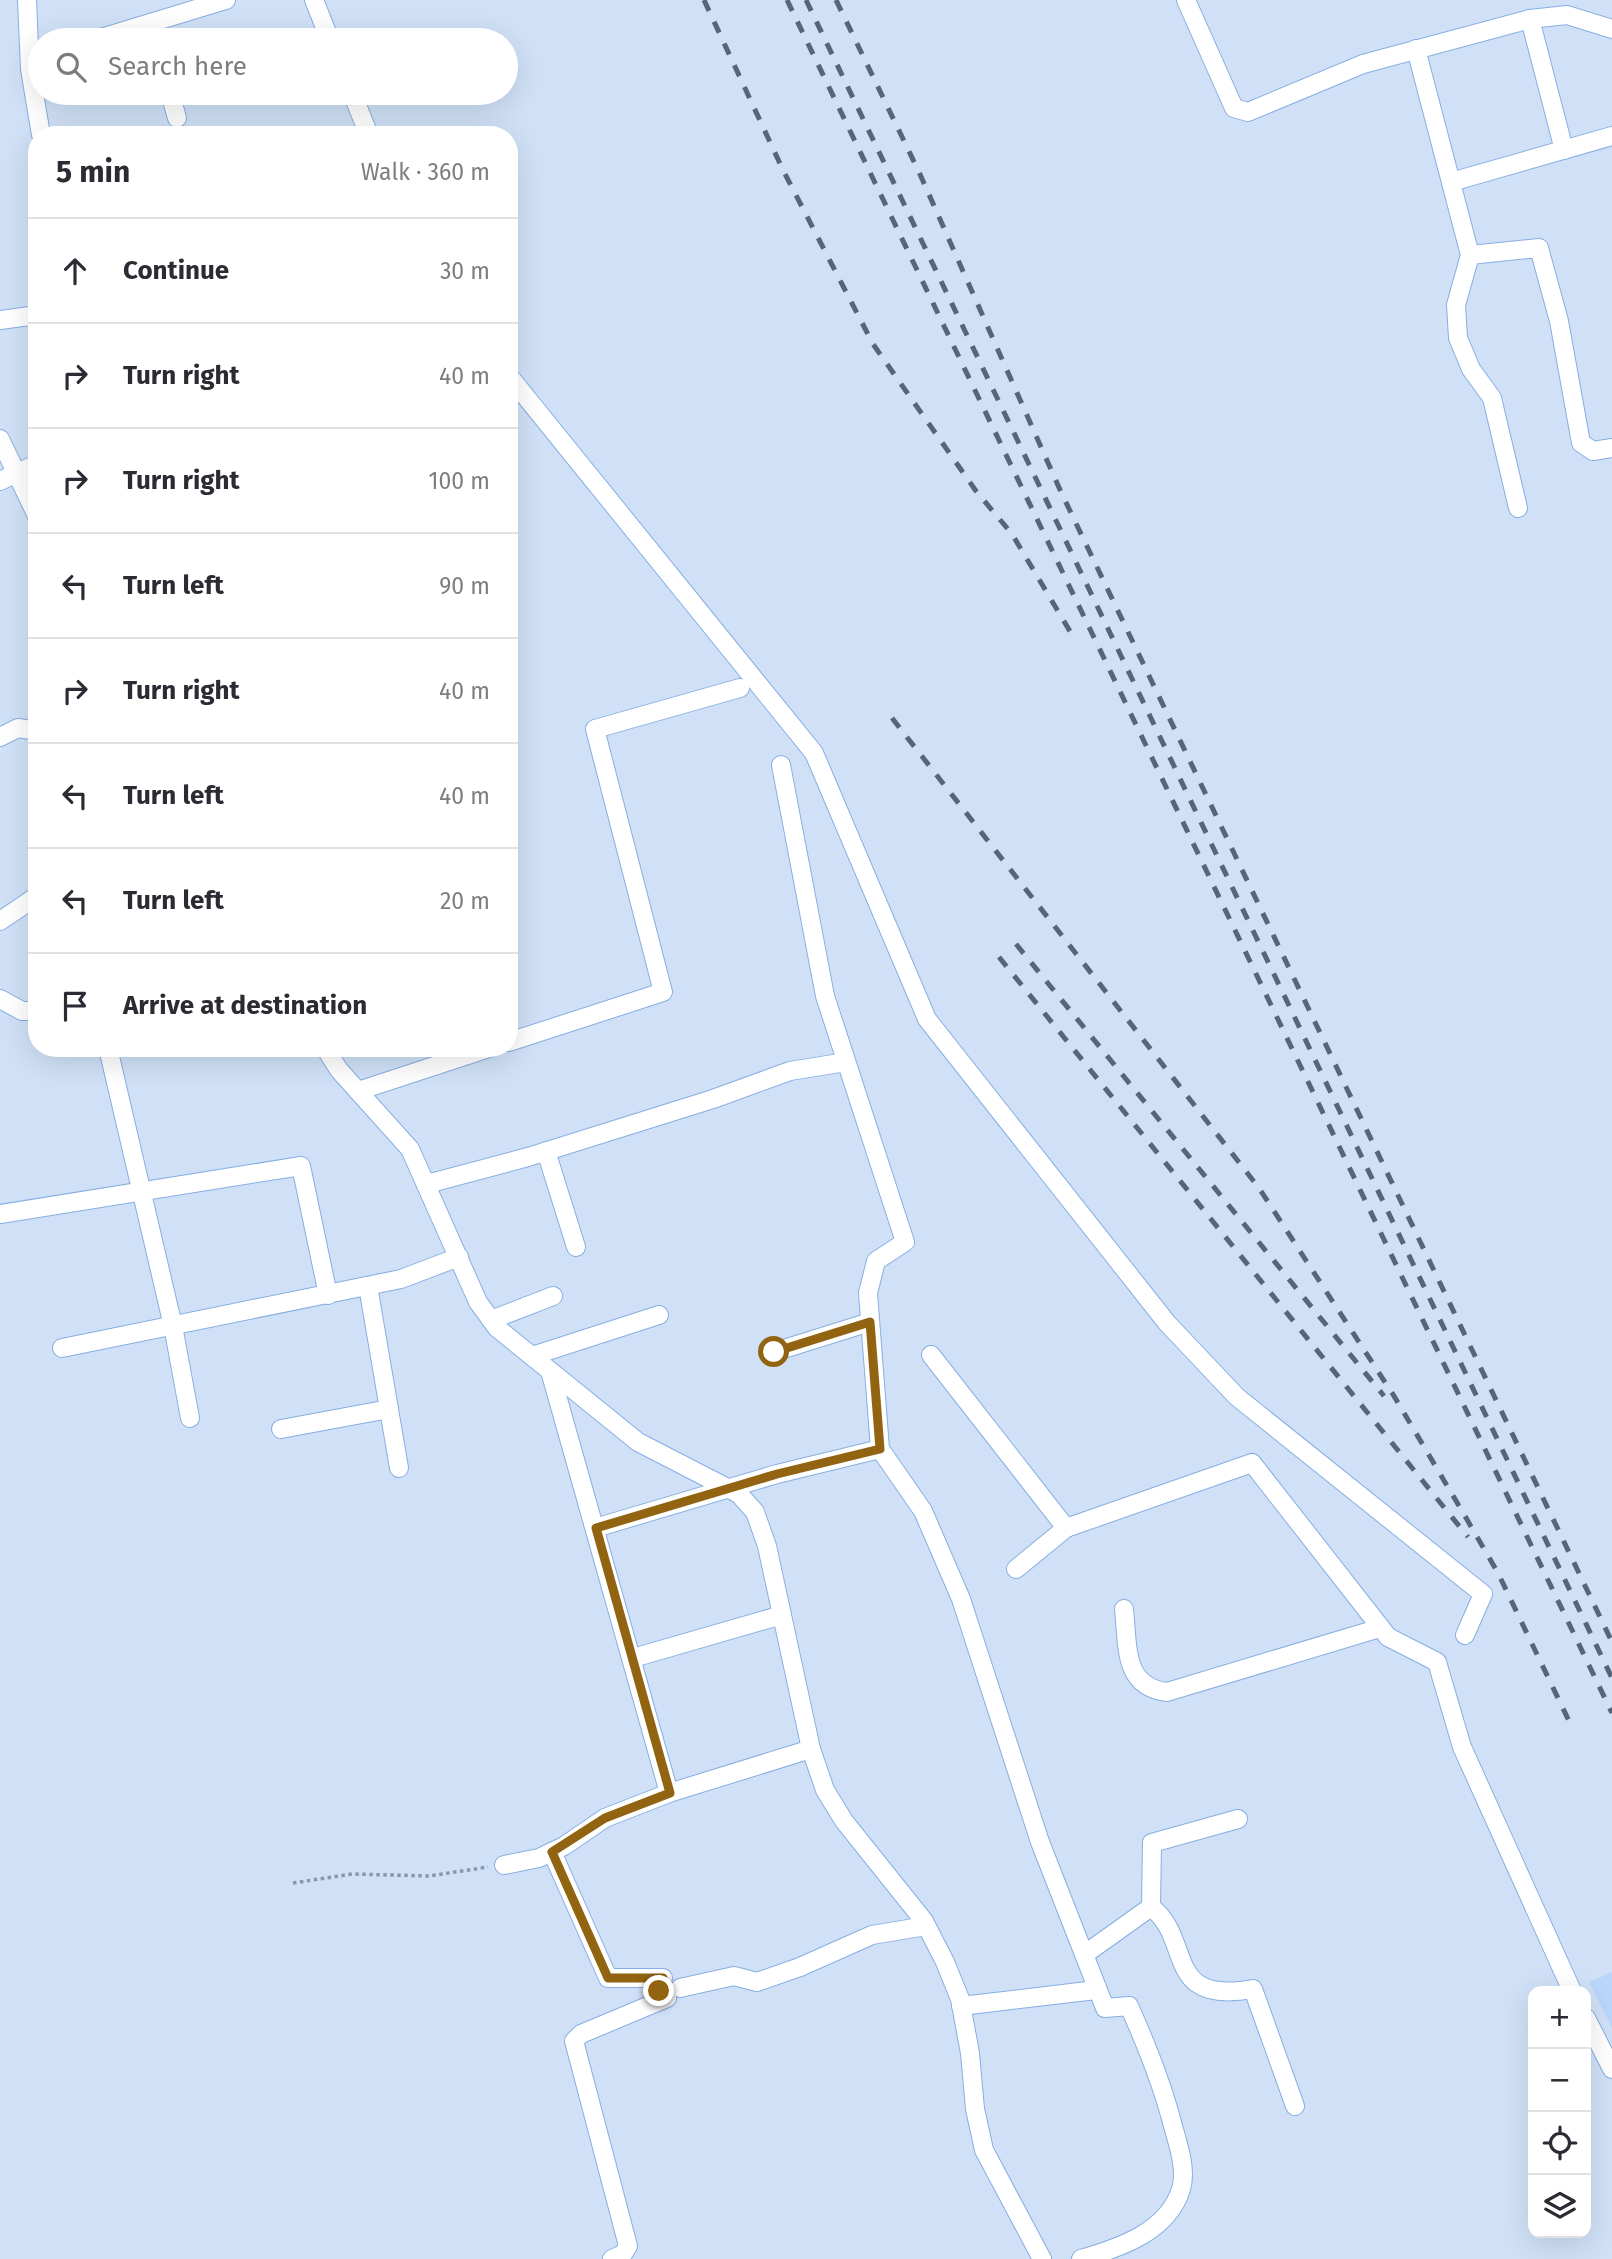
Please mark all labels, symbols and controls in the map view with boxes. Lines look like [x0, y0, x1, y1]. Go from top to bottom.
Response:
search box [28, 28, 518, 105]
icon: search [52, 48, 90, 86]
text: Search here [108, 51, 247, 82]
text: 5 min [56, 154, 130, 190]
text: Walk · 360 m [361, 158, 490, 186]
icon: ahead [56, 252, 94, 290]
text: Continue [123, 255, 229, 286]
text: 30 m [440, 257, 490, 285]
icon: right [56, 357, 94, 395]
text: Turn right [123, 360, 240, 391]
text: 40 m [439, 362, 490, 390]
icon: right [56, 462, 94, 500]
text: Turn right [123, 465, 240, 496]
text: 100 m [429, 467, 490, 495]
icon: left [56, 567, 94, 605]
text: Turn left [123, 570, 224, 601]
text: 90 m [439, 572, 490, 600]
icon: right [56, 672, 94, 710]
text: Turn right [123, 675, 240, 706]
text: 40 m [439, 677, 490, 705]
icon: left [56, 777, 94, 815]
text: Turn left [123, 780, 224, 811]
text: 40 m [439, 782, 490, 810]
icon: left [56, 882, 94, 920]
text: Turn left [123, 885, 224, 916]
text: 20 m [440, 887, 490, 915]
icon: arrive [56, 987, 94, 1025]
text: Arrive at destination [123, 990, 367, 1021]
route start [758, 1336, 789, 1367]
route end [643, 1975, 674, 2006]
map controls [1528, 1986, 1591, 2238]
button: + [1528, 1986, 1591, 2049]
button: − [1528, 2049, 1591, 2112]
button: locate [1528, 2112, 1591, 2175]
button: layers [1528, 2175, 1591, 2238]

